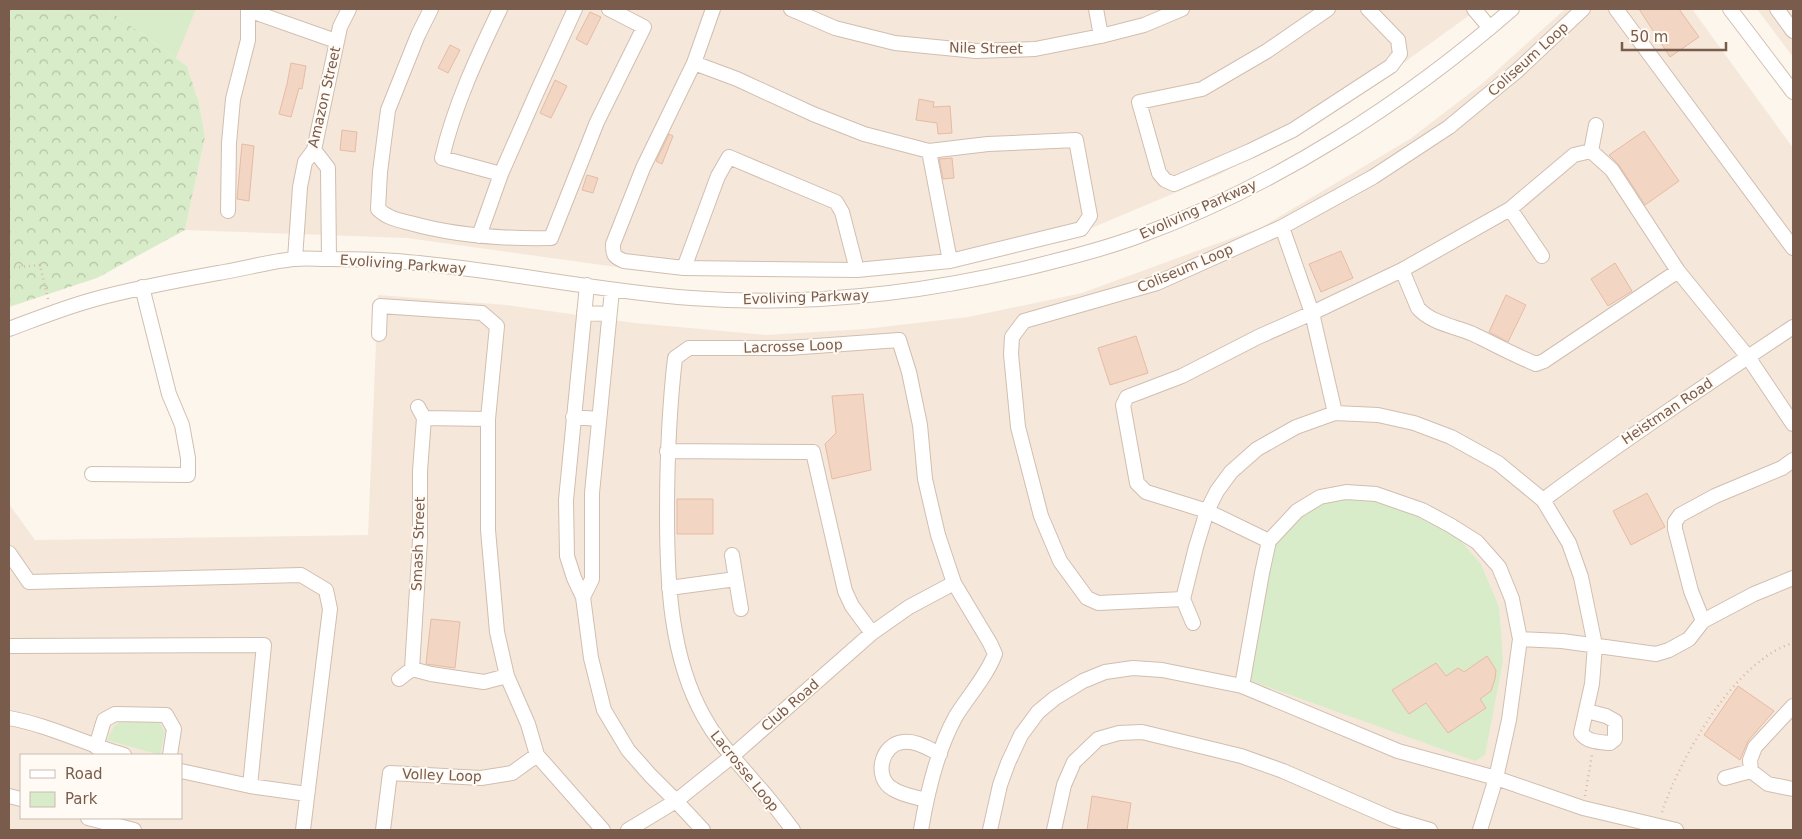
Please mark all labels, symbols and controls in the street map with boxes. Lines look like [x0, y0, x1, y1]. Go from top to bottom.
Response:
street label: Coliseum Loop [1485, 19, 1572, 99]
scale bar [1622, 20, 1726, 52]
text: 50 m [1630, 28, 1668, 46]
street label: Nile Street [949, 39, 1024, 57]
street label: Amazon Street [305, 44, 344, 149]
street label: Evoliving Parkway [1137, 176, 1259, 242]
street label: Coliseum Loop [1135, 241, 1235, 295]
street label: Evoliving Parkway [339, 252, 467, 276]
street label: Evoliving Parkway [743, 287, 869, 307]
street label: Lacrosse Loop [743, 336, 843, 356]
street label: Heistman Road [1618, 375, 1716, 447]
street label: Smash Street [408, 496, 428, 591]
street label: Club Road [758, 676, 822, 734]
street label: Lacrosse Loop [708, 727, 783, 815]
legend [20, 754, 182, 819]
text: Road [65, 765, 103, 783]
street label: Volley Loop [402, 766, 482, 784]
text: Park [65, 790, 98, 808]

